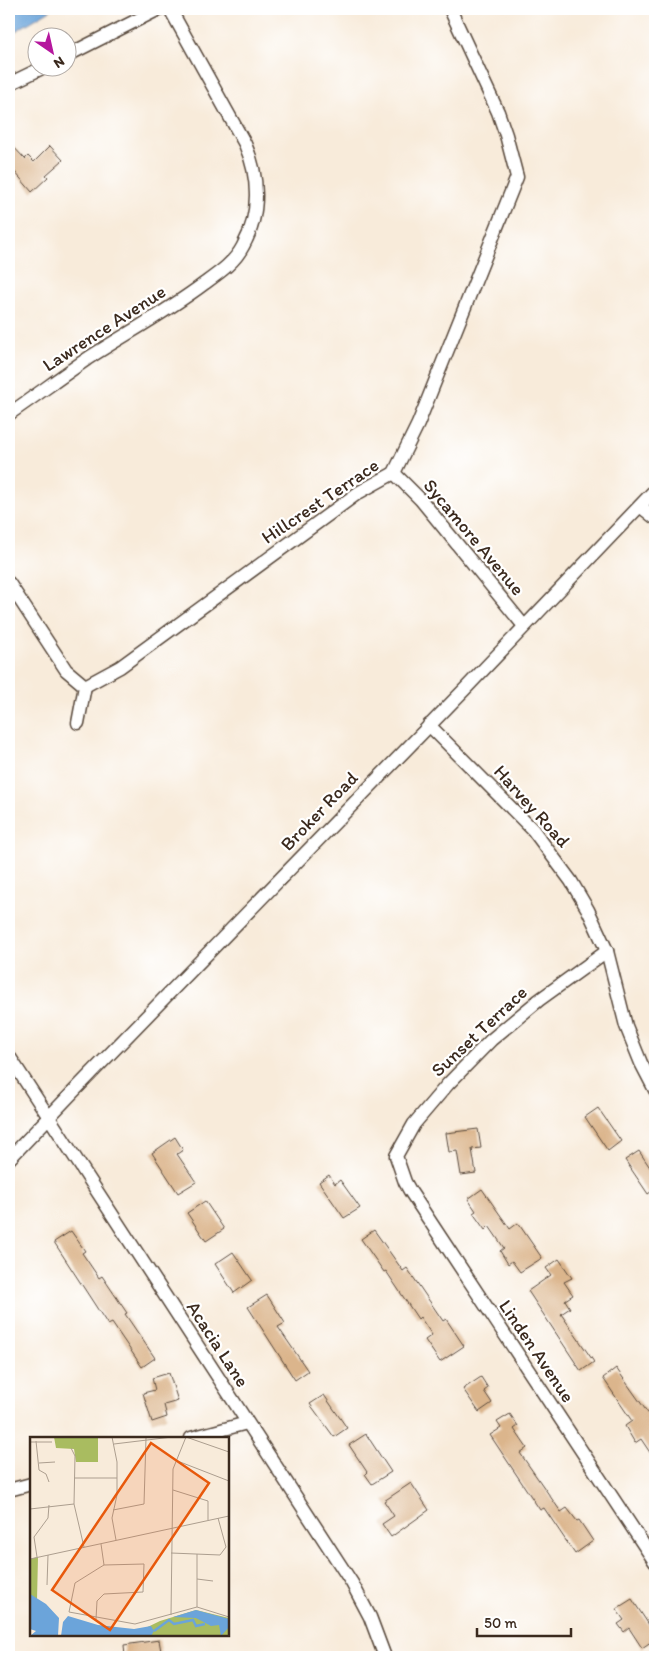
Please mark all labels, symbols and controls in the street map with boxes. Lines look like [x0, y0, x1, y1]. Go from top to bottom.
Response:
north arrow [28, 28, 78, 78]
text: N [50, 53, 68, 72]
street label: Lawrence Avenue [38, 280, 170, 376]
street label: Hillcrest Terrace [257, 453, 383, 549]
street label: Sycamore Avenue [419, 474, 529, 600]
street label: Harvey Road [489, 760, 575, 852]
street label: Broker Road [275, 766, 363, 856]
street label: Sunset Terrace [426, 981, 532, 1081]
street label: Linden Avenue [494, 1295, 580, 1407]
street label: Acacia Lane [182, 1297, 254, 1391]
inset map [30, 1437, 229, 1636]
scale bar [477, 1606, 570, 1638]
text: 50 m [484, 1614, 517, 1632]

